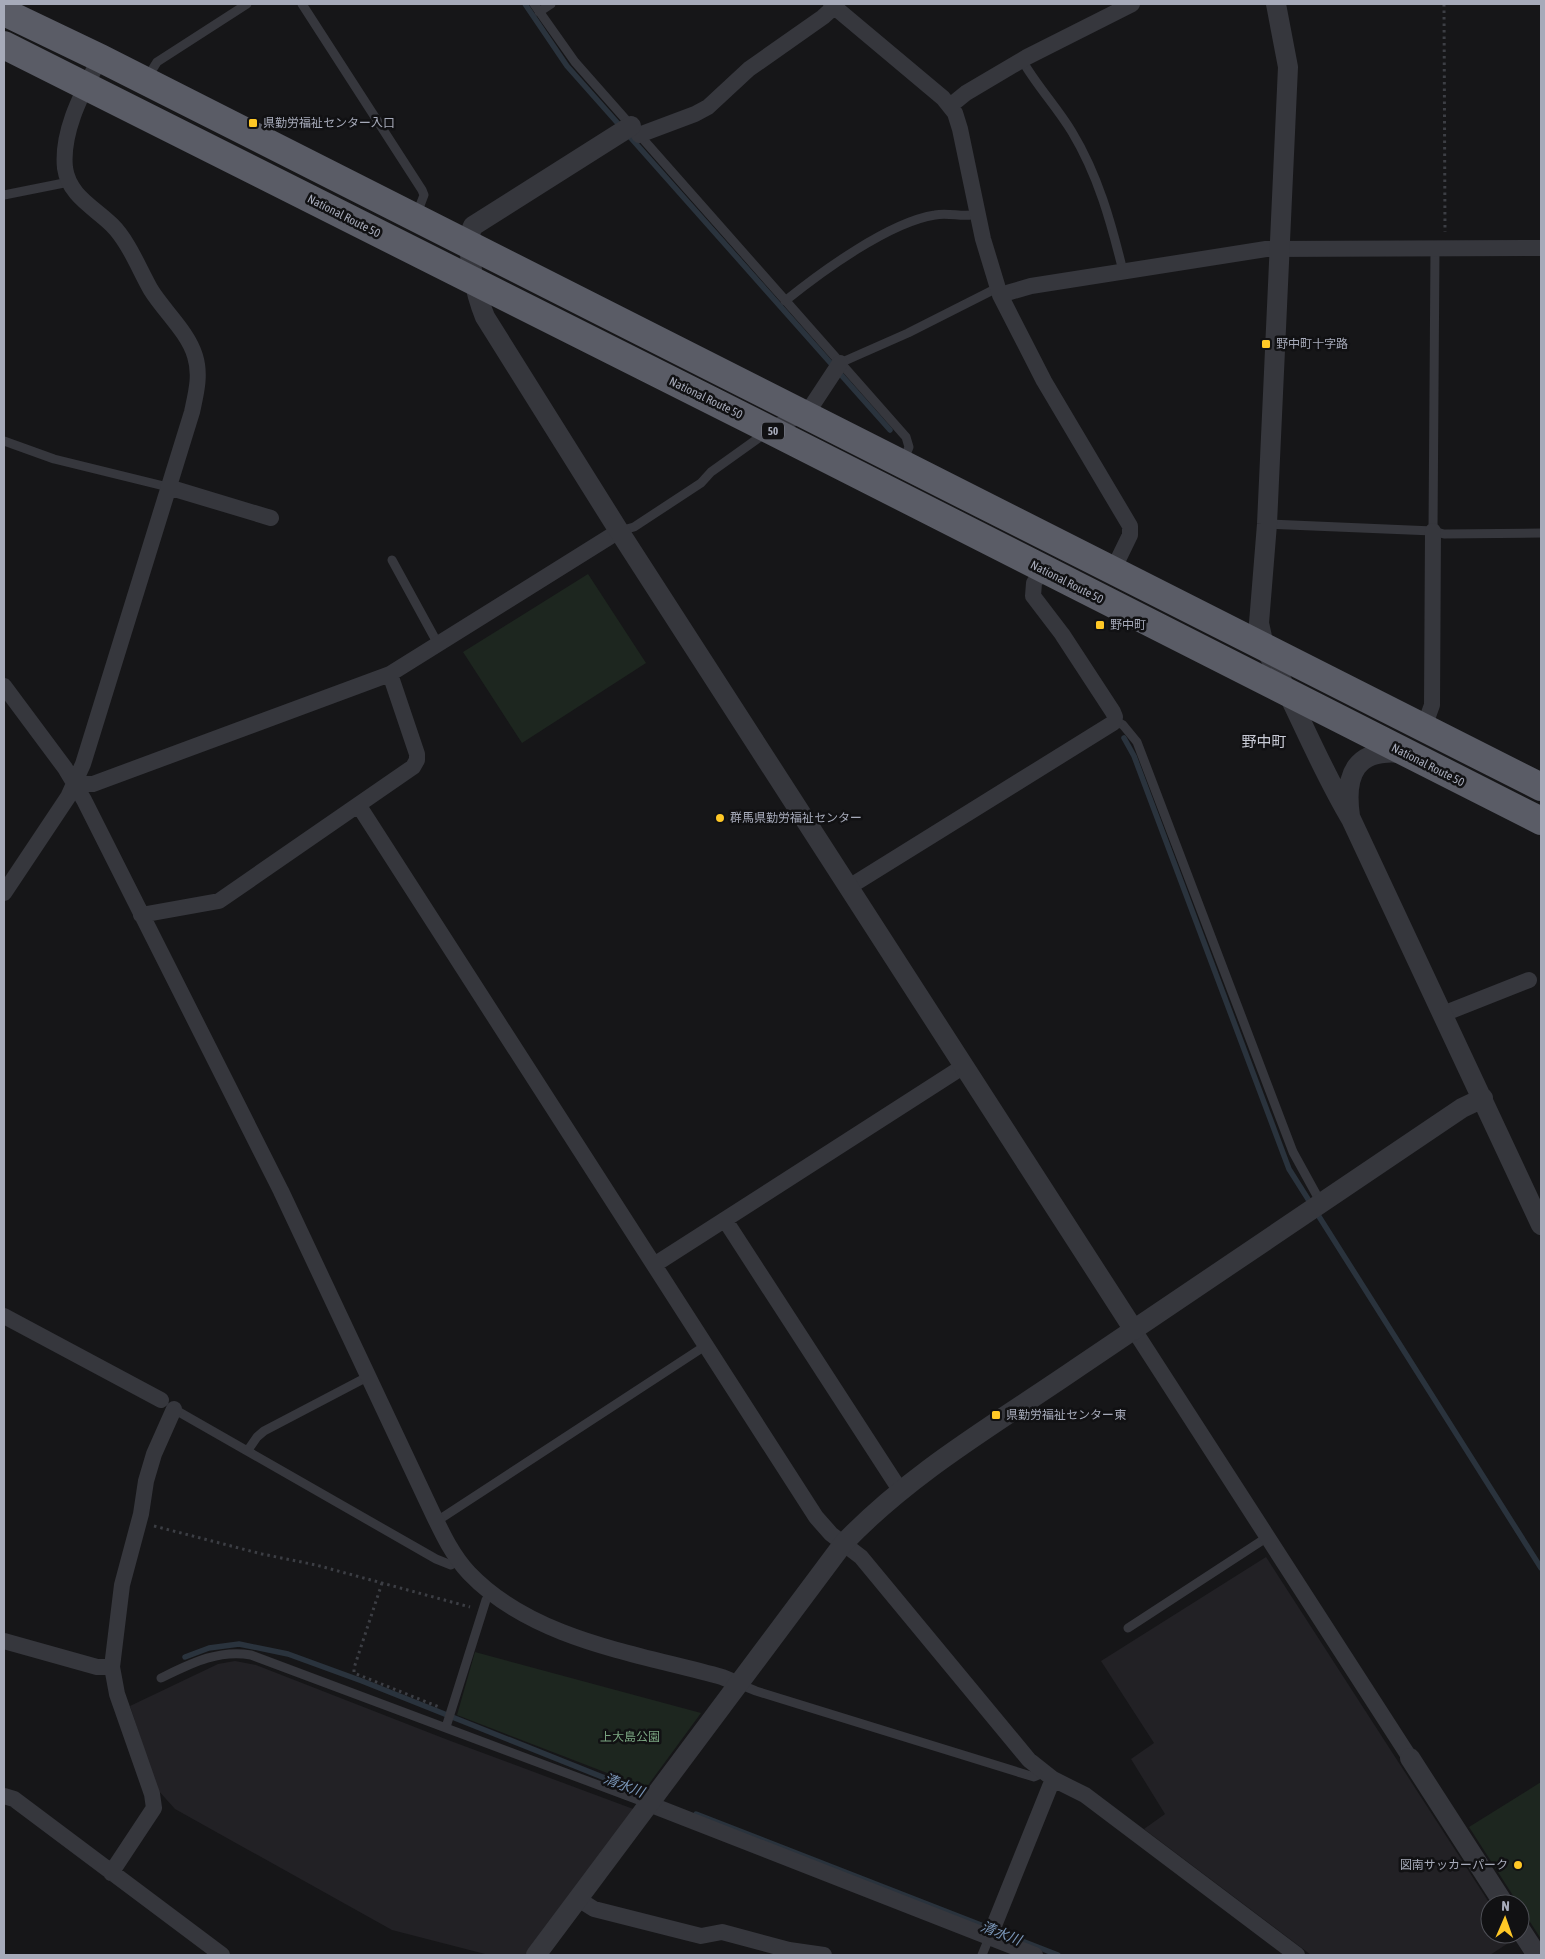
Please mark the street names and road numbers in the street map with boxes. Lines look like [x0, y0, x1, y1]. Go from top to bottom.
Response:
street label: National Route 50 [305, 192, 383, 241]
street label: National Route 50 [667, 374, 745, 422]
road number: 50 [762, 422, 784, 440]
street label: National Route 50 [1028, 558, 1106, 607]
street label: National Route 50 [1389, 741, 1467, 790]

